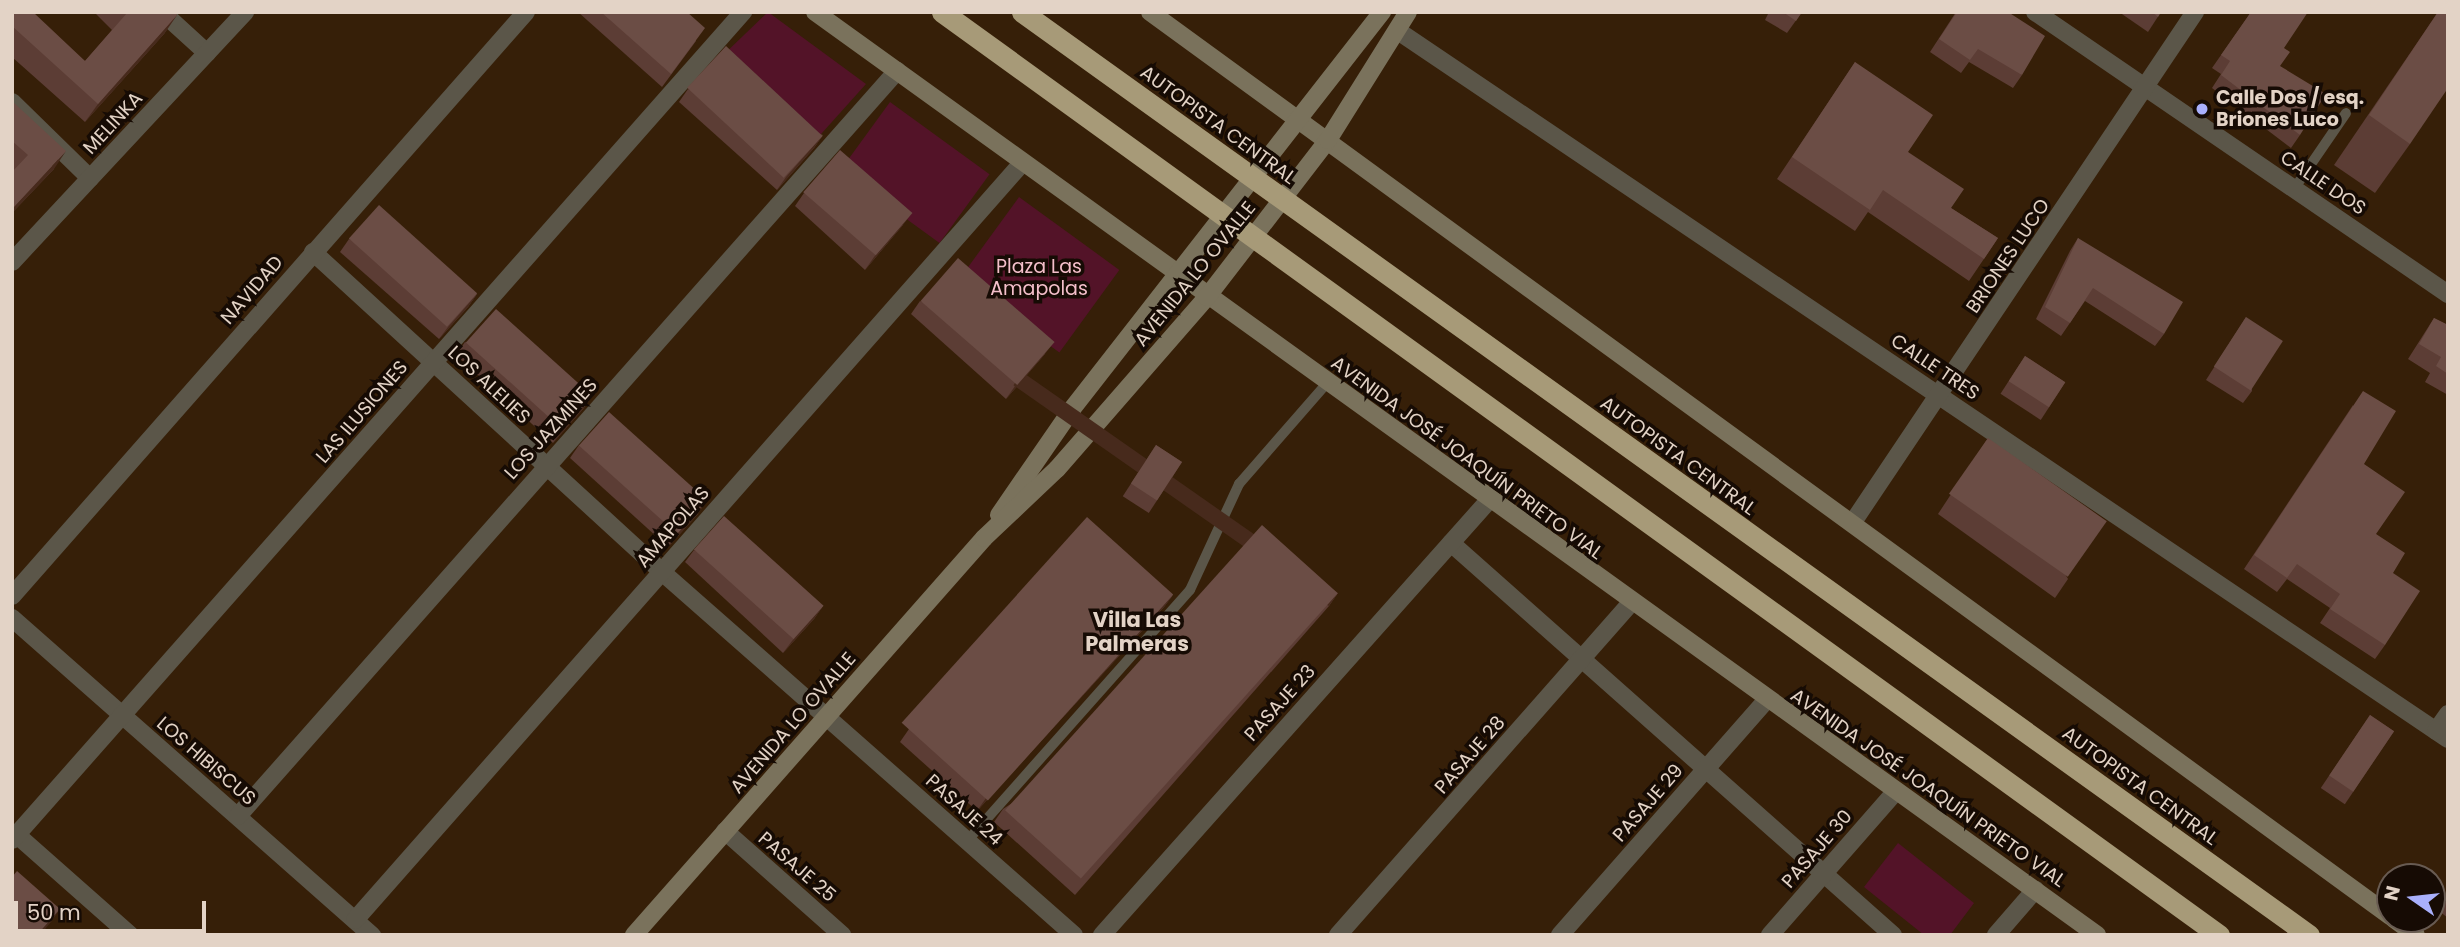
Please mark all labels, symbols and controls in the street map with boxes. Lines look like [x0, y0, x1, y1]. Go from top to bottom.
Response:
street label: AUTOPISTA CENTRAL [1136, 61, 1300, 189]
street label: MELINKA [79, 87, 147, 159]
place label: Calle Dos / esq. Briones Luco [2216, 87, 2364, 131]
marker: Calle Dos / esq. Briones Luco [2194, 101, 2210, 117]
street label: CALLE DOS [2276, 146, 2370, 220]
street label: BRIONES LUCO [1961, 195, 2055, 317]
street label: AVENIDA LO OVALLE [1130, 197, 1260, 351]
street label: NAVIDAD [216, 251, 288, 329]
park label: Plaza Las Amapolas [990, 256, 1088, 300]
street label: CALLE TRES [1887, 329, 1983, 405]
street label: LOS ALELIES [443, 341, 535, 429]
street label: AVENIDA JOSÉ JOAQUÍN PRIETO VIAL [1327, 352, 1607, 564]
street label: LAS ILUSIONES [311, 356, 413, 468]
street label: LOS JAZMINES [500, 374, 602, 484]
street label: AUTOPISTA CENTRAL [1596, 392, 1760, 520]
street label: AMAPOLAS [632, 482, 714, 572]
district label: Villa Las Palmeras [1085, 607, 1189, 657]
street label: AVENIDA LO OVALLE [725, 648, 861, 798]
street label: PASAJE 23 [1240, 660, 1320, 746]
street label: AVENIDA JOSÉ JOAQUÍN PRIETO VIAL [1786, 684, 2070, 892]
street label: PASAJE 28 [1430, 711, 1510, 799]
street label: LOS HIBISCUS [152, 712, 260, 810]
street label: AUTOPISTA CENTRAL [2058, 722, 2222, 850]
street label: PASAJE 29 [1608, 759, 1688, 847]
street label: PASAJE 24 [921, 770, 1007, 850]
street label: PASAJE 30 [1777, 805, 1857, 893]
street label: PASAJE 25 [753, 827, 841, 907]
north arrow [2376, 863, 2446, 933]
text: N [2377, 883, 2407, 903]
scale bar [18, 888, 210, 932]
text: 50 m [27, 898, 81, 927]

